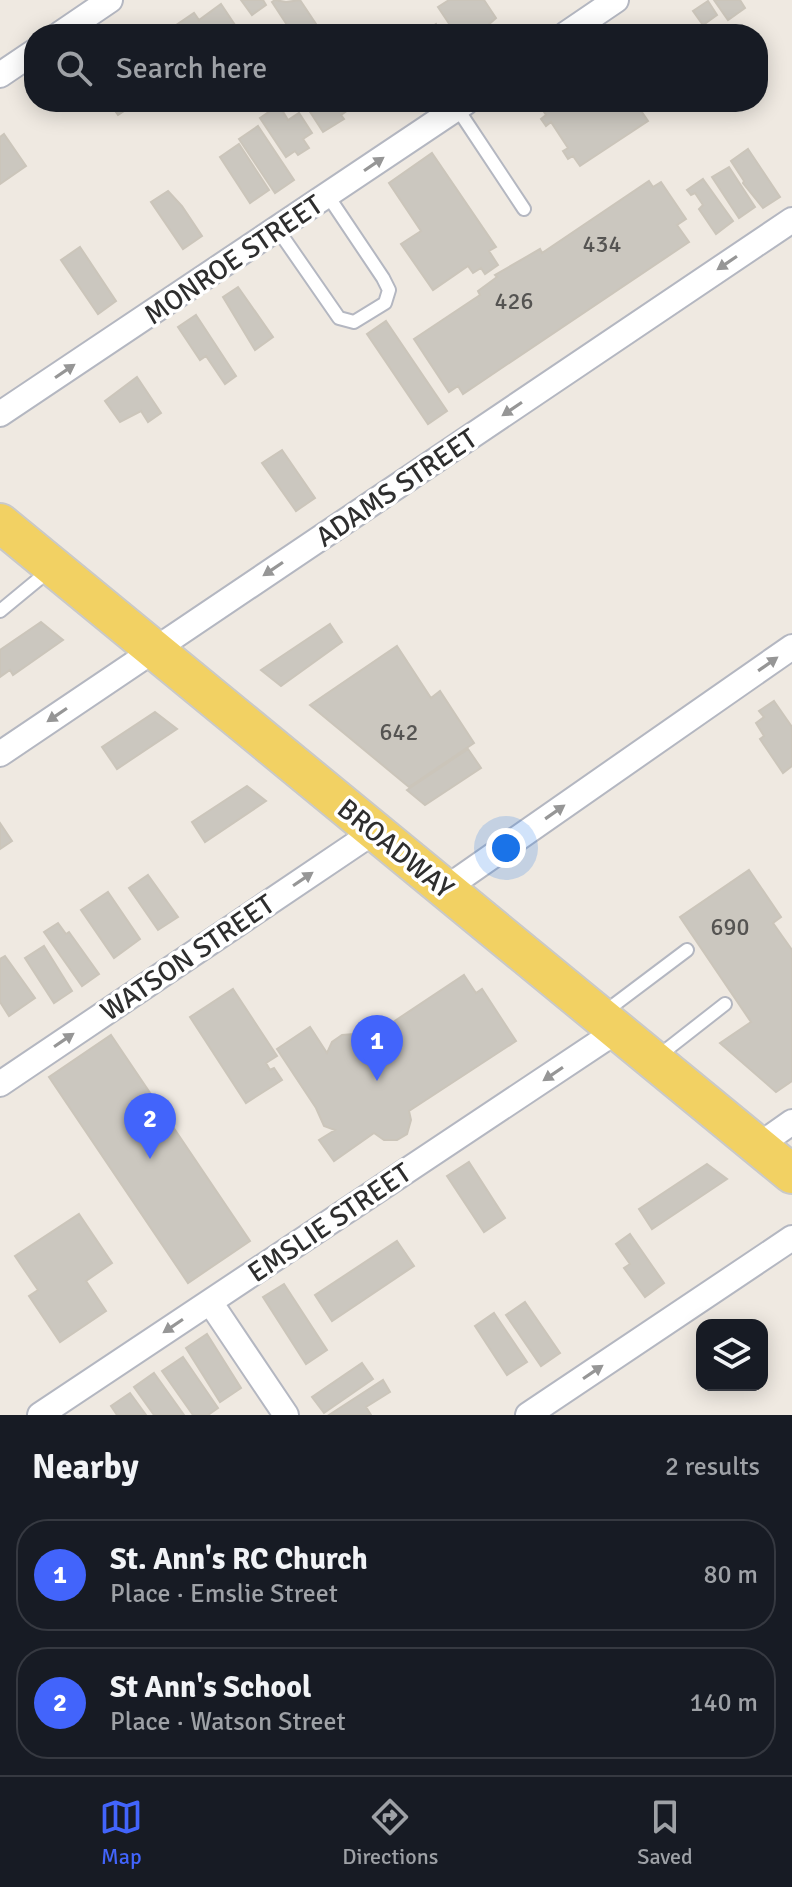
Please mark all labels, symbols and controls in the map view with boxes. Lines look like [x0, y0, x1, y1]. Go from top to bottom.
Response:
search box [24, 24, 768, 112]
icon: search [52, 46, 96, 90]
text: Search here [116, 50, 267, 87]
one-way arrow [364, 157, 385, 172]
street label: MONROE STREET [138, 188, 329, 332]
house number: 434 [583, 229, 621, 259]
one-way arrow [717, 256, 738, 271]
house number: 426 [495, 286, 533, 316]
one-way arrow [54, 364, 76, 378]
one-way arrow [501, 401, 522, 416]
street label: ADAMS STREET [309, 421, 484, 554]
one-way arrow [262, 562, 283, 577]
one-way arrow [758, 657, 779, 672]
one-way arrow [47, 707, 68, 722]
house number: 642 [380, 717, 418, 747]
street label: BROADWAY [330, 792, 460, 906]
one-way arrow [544, 805, 565, 820]
your location [486, 828, 526, 868]
one-way arrow [293, 872, 314, 887]
street label: WATSON STREET [94, 887, 281, 1028]
house number: 690 [711, 912, 749, 942]
pin: 1 [351, 1015, 403, 1081]
one-way arrow [54, 1033, 75, 1048]
one-way arrow [542, 1066, 563, 1081]
pin: 2 [124, 1093, 176, 1159]
street label: EMSLIE STREET [242, 1156, 418, 1290]
one-way arrow [163, 1319, 184, 1334]
map controls [696, 1319, 768, 1391]
button: layers [696, 1319, 768, 1391]
one-way arrow [582, 1365, 604, 1379]
text: Nearby [32, 1446, 139, 1488]
text: 2 results [665, 1451, 760, 1483]
text: St. Ann's RC Church [110, 1541, 368, 1578]
text: 1 [53, 1559, 67, 1591]
text: 80 m [703, 1559, 758, 1591]
text: Place · Emslie Street [110, 1578, 338, 1610]
text: St Ann's School [110, 1669, 311, 1706]
text: 2 [53, 1687, 67, 1719]
text: 140 m [689, 1687, 758, 1719]
text: Place · Watson Street [110, 1706, 346, 1738]
tab: Map [99, 1795, 143, 1870]
tab: Directions [342, 1795, 438, 1870]
tab: Saved [637, 1795, 693, 1870]

